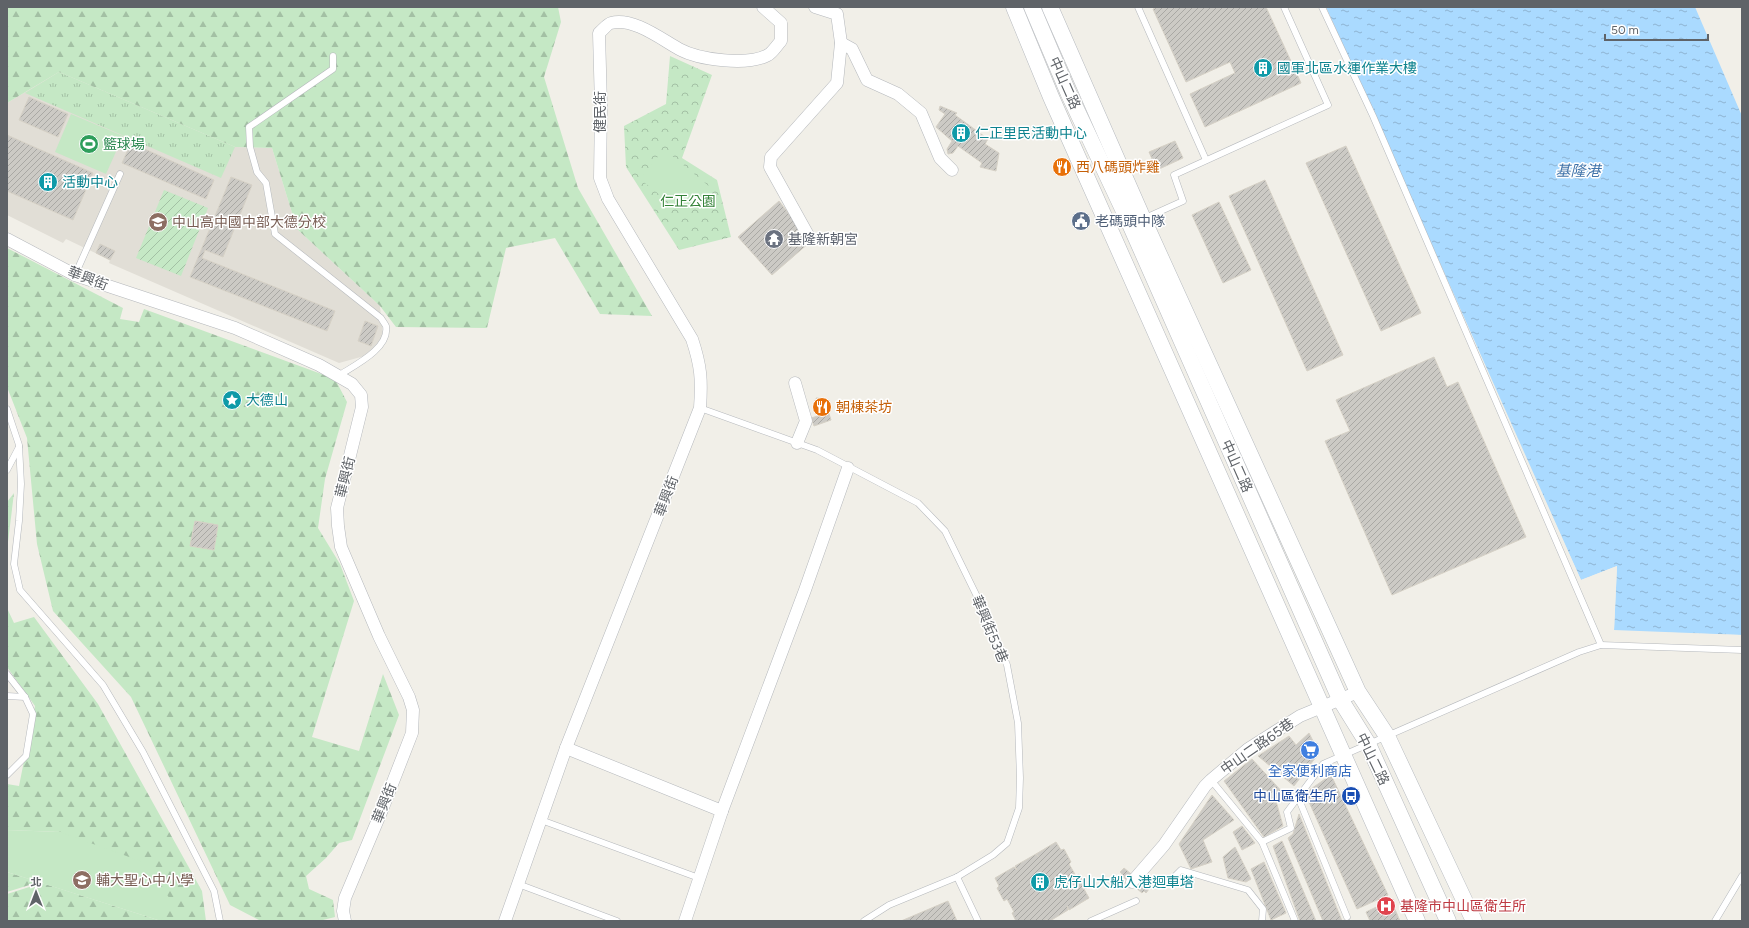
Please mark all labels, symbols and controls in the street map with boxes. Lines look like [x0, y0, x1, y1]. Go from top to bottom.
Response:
scale bar [1605, 16, 1708, 42]
text: 50 m [1611, 23, 1639, 37]
street label: 中山二路 [1045, 54, 1084, 112]
building icon: 國軍北區水運作業大樓 [1252, 57, 1274, 79]
place label: 國軍北區水運作業大樓 [1277, 60, 1417, 77]
street label: 健民街 [592, 91, 609, 133]
building icon: 仁正里民活動中心 [950, 122, 972, 144]
place label: 仁正里民活動中心 [975, 125, 1087, 142]
sports icon: 籃球場 [78, 133, 100, 155]
place label: 籃球場 [103, 136, 145, 153]
restaurant icon: 西八碼頭炸雞 [1051, 156, 1073, 178]
place label: 西八碼頭炸雞 [1076, 159, 1160, 176]
water label: 基隆港 [1555, 162, 1602, 180]
building icon: 活動中心 [37, 171, 59, 193]
place label: 活動中心 [62, 174, 118, 191]
park label: 仁正公園 [660, 193, 716, 210]
public building icon: 老碼頭中隊 [1070, 210, 1092, 232]
school or university icon: 中山高中國中部大德分校 [147, 211, 169, 233]
place label: 老碼頭中隊 [1095, 213, 1165, 230]
place label: 中山高中國中部大德分校 [172, 214, 326, 231]
temple icon: 基隆新朝宮 [763, 228, 785, 250]
place label: 基隆新朝宮 [788, 231, 858, 248]
street label: 華興街 [65, 263, 110, 294]
place icon: 大德山 [221, 389, 243, 411]
place label: 大德山 [246, 392, 288, 409]
restaurant icon: 朝棟茶坊 [811, 396, 833, 418]
place label: 朝棟茶坊 [836, 399, 892, 416]
street label: 中山二路 [1217, 437, 1256, 495]
street label: 華興街 [332, 455, 359, 500]
street label: 華興街 [651, 474, 682, 519]
street label: 華興街53巷 [968, 593, 1011, 666]
street label: 中山二路65巷 [1217, 715, 1297, 778]
street label: 中山二路 [1353, 730, 1392, 788]
supermarket icon: 全家便利商店 [1299, 739, 1321, 761]
place label: 全家便利商店 [1268, 763, 1352, 780]
street label: 華興街 [369, 781, 400, 826]
bus stop icon: 中山區衛生所 [1340, 785, 1362, 807]
place label: 中山區衛生所 [1253, 788, 1337, 805]
school or university icon: 輔大聖心中小學 [71, 869, 93, 891]
building icon: 虎仔山大船入港迴車塔 [1029, 871, 1051, 893]
north arrow [16, 872, 56, 912]
place label: 輔大聖心中小學 [96, 872, 194, 889]
place label: 虎仔山大船入港迴車塔 [1054, 874, 1194, 891]
text: 北 [31, 876, 42, 889]
hospital icon: 基隆市中山區衛生所 [1375, 895, 1397, 917]
place label: 基隆市中山區衛生所 [1400, 898, 1526, 915]

